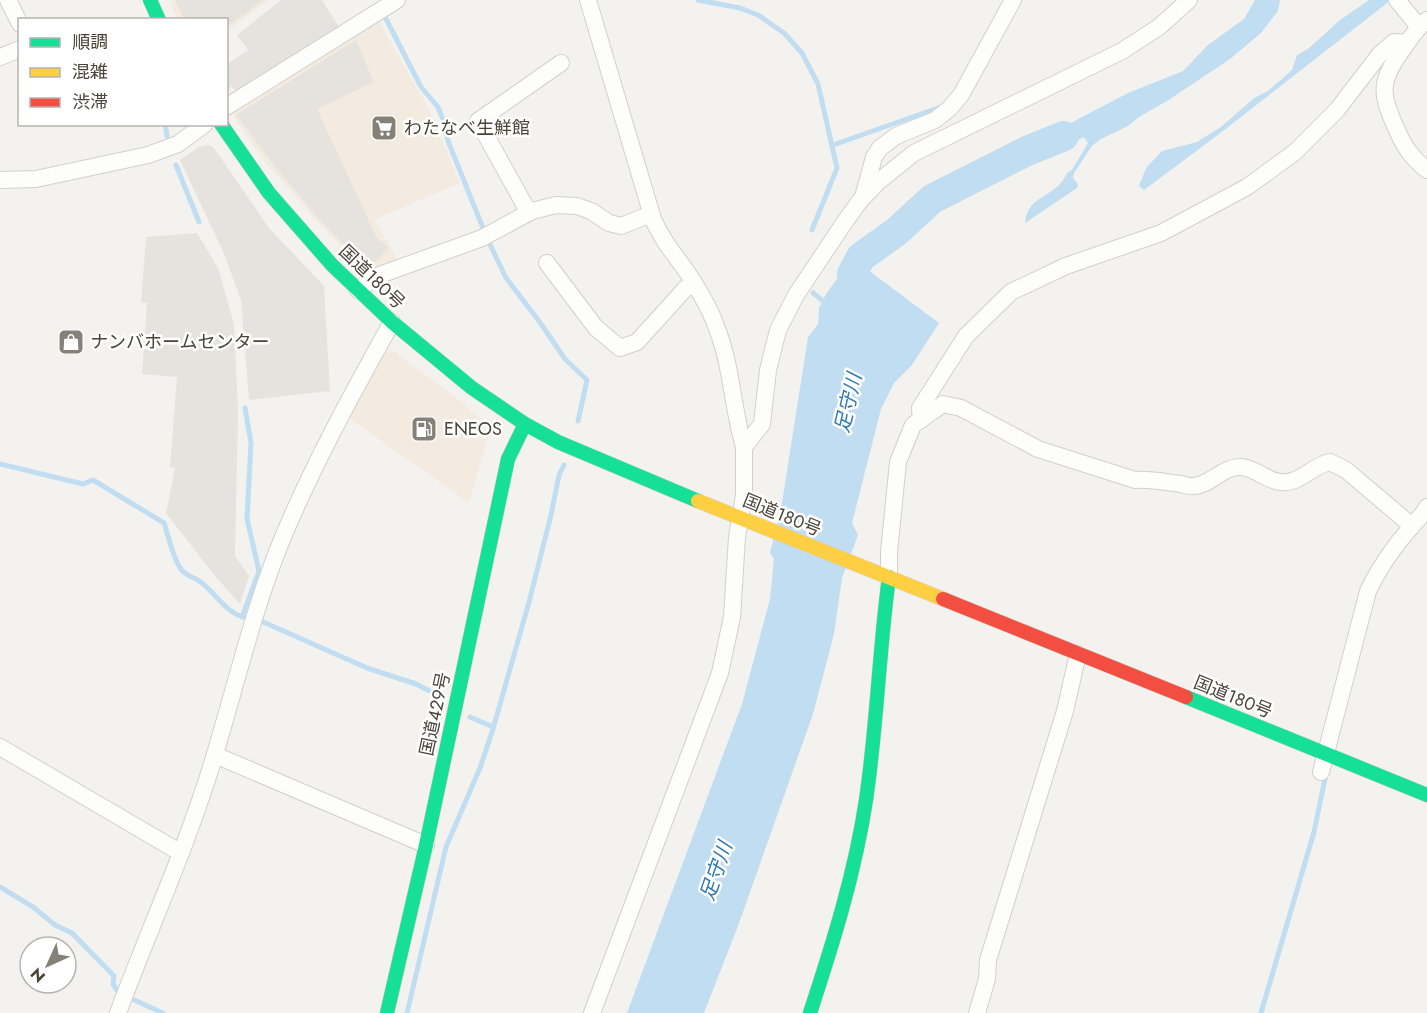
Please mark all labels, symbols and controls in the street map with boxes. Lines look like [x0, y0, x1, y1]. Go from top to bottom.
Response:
legend [18, 18, 228, 126]
text: 順調 [72, 29, 108, 55]
text: 混雑 [72, 59, 108, 85]
text: 渋滞 [72, 89, 108, 115]
supermarket icon: わたなべ生鮮館 [369, 113, 399, 143]
place label: わたなべ生鮮館 [404, 115, 530, 141]
street label: 国道180号 [333, 239, 411, 315]
shop icon: ナンバホームセンター [56, 327, 86, 357]
place label: ナンバホームセンター [90, 329, 269, 355]
water label: 足守川 [828, 369, 870, 436]
fuel station icon: ENEOS [409, 414, 439, 444]
place label: ENEOS [444, 416, 502, 442]
street label: 国道180号 [739, 487, 825, 543]
street label: 国道180号 [1190, 669, 1276, 725]
street label: 国道429号 [413, 670, 457, 758]
water label: 足守川 [693, 836, 741, 904]
north arrow [18, 935, 78, 995]
text: N [25, 963, 50, 988]

